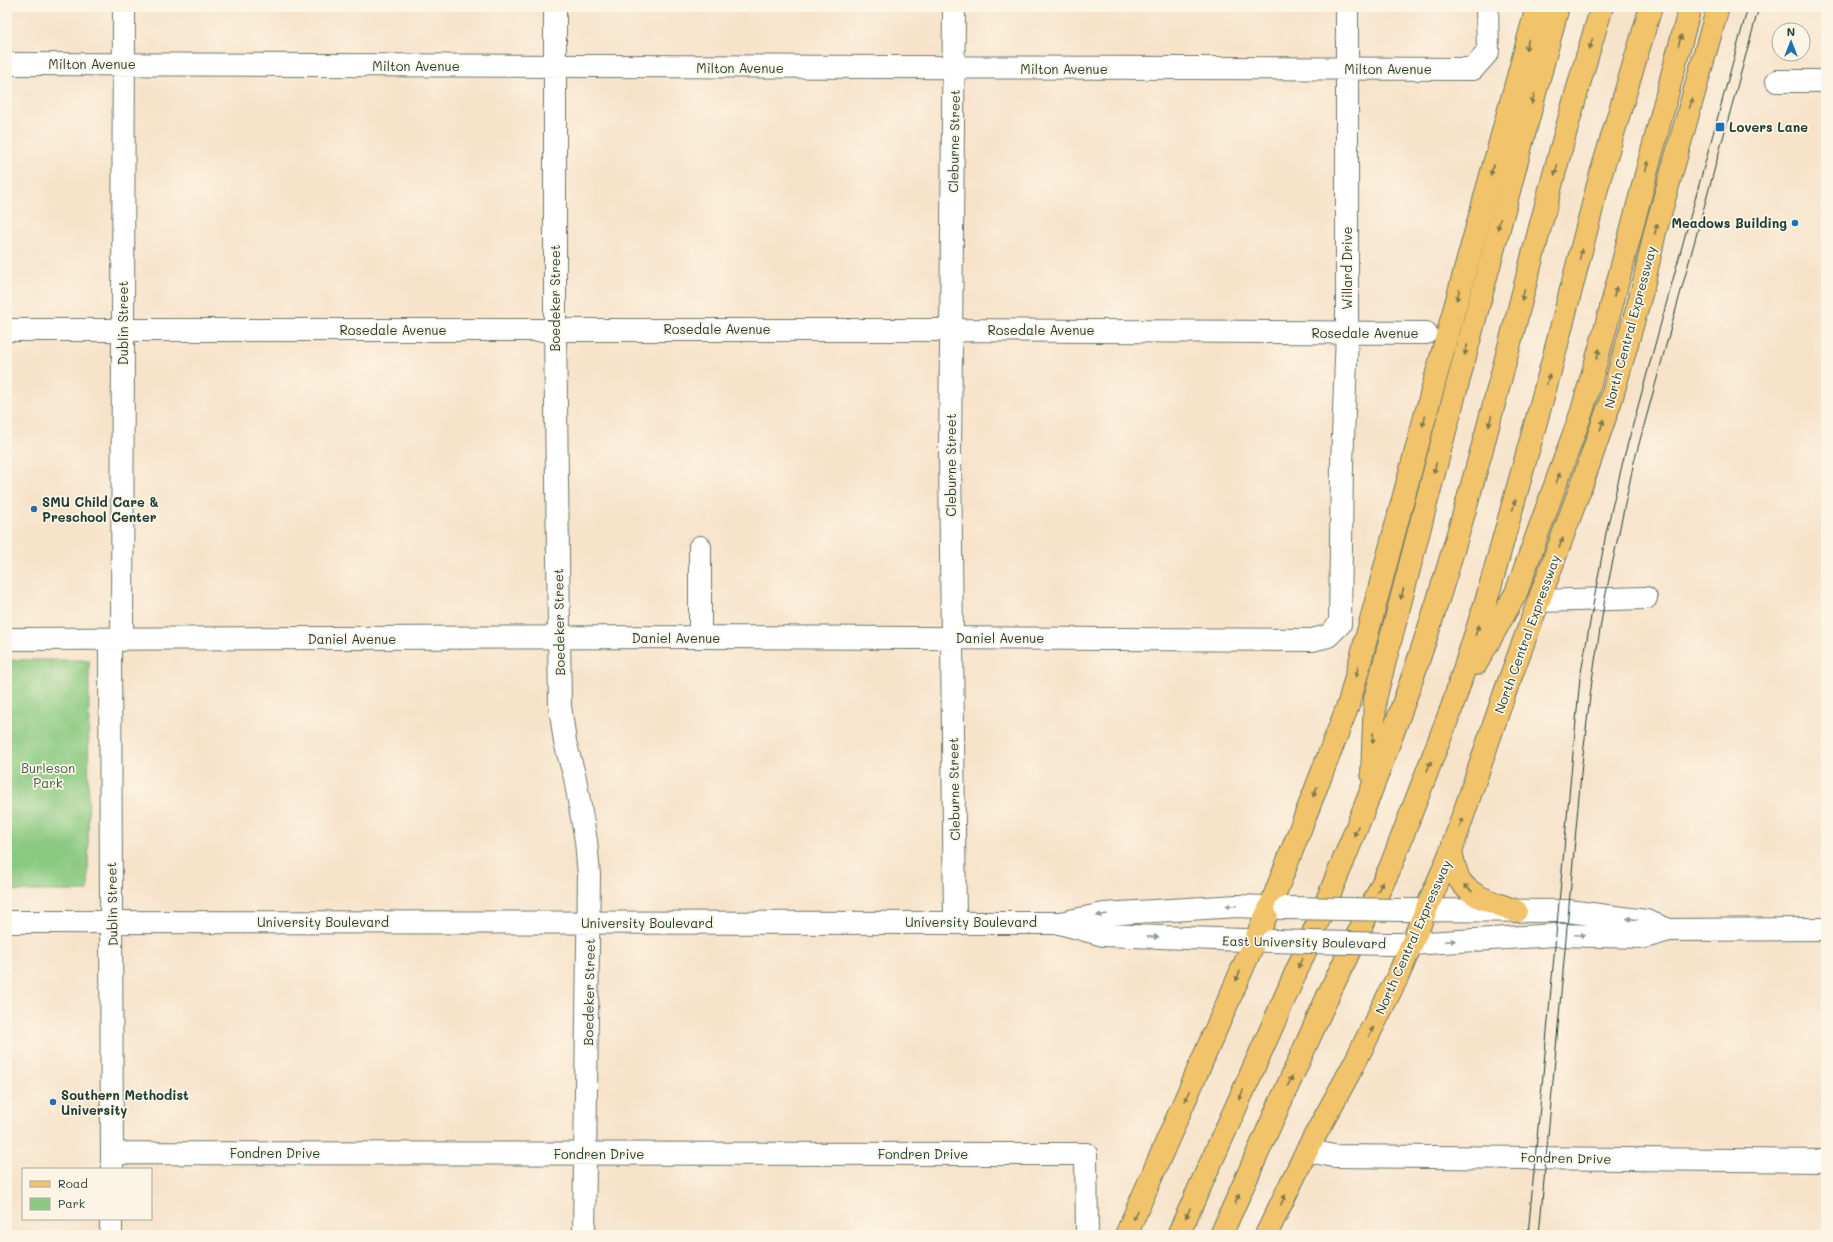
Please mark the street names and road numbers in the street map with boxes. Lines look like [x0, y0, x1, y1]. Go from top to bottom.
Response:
street label: Milton Avenue [48, 55, 136, 72]
street label: Milton Avenue [372, 57, 460, 74]
street label: Milton Avenue [696, 59, 784, 76]
street label: Milton Avenue [1020, 60, 1108, 77]
street label: Milton Avenue [1344, 60, 1432, 77]
street label: Cleburne Street [944, 89, 963, 193]
street label: Willard Drive [1338, 226, 1355, 310]
street label: Boedeker Street [546, 244, 563, 352]
street label: North Central Expressway [1600, 244, 1659, 410]
street label: Dublin Street [114, 281, 131, 365]
street label: Rosedale Avenue [663, 320, 771, 337]
street label: Rosedale Avenue [339, 321, 447, 338]
street label: Rosedale Avenue [987, 321, 1095, 338]
street label: Rosedale Avenue [1311, 324, 1419, 341]
street label: Cleburne Street [942, 413, 959, 517]
street label: North Central Expressway [1490, 552, 1563, 715]
street label: Boedeker Street [549, 568, 568, 676]
street label: Daniel Avenue [632, 629, 720, 646]
street label: Daniel Avenue [956, 629, 1044, 646]
street label: Daniel Avenue [308, 630, 396, 647]
street label: Cleburne Street [944, 737, 963, 841]
street label: North Central Expressway [1371, 857, 1454, 1017]
street label: Dublin Street [102, 861, 121, 946]
street label: University Boulevard [257, 913, 389, 930]
street label: University Boulevard [905, 913, 1037, 930]
street label: University Boulevard [581, 914, 713, 931]
street label: East University Boulevard [1222, 932, 1386, 951]
street label: Boedeker Street [579, 938, 598, 1046]
street label: Fondren Drive [230, 1144, 320, 1161]
street label: Fondren Drive [554, 1145, 644, 1162]
street label: Fondren Drive [878, 1145, 968, 1162]
street label: Fondren Drive [1521, 1148, 1612, 1167]

